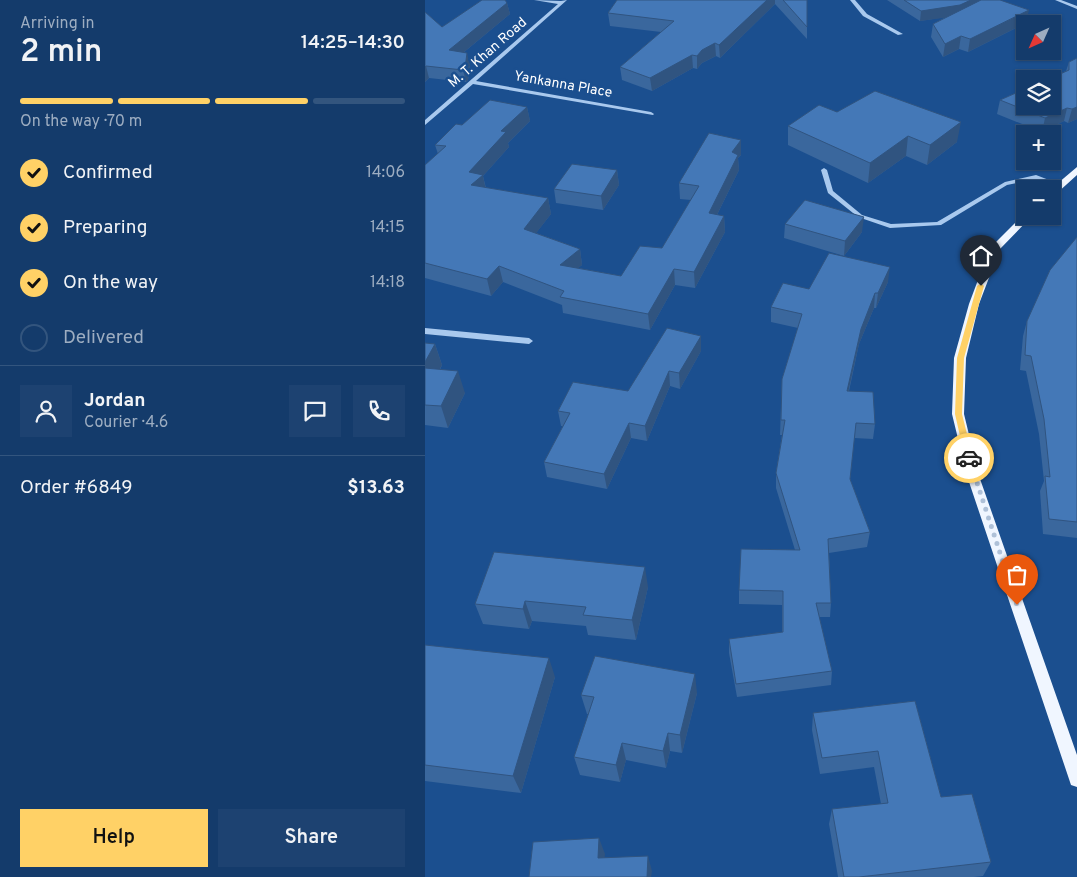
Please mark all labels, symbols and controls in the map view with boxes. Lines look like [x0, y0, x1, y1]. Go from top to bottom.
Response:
text: Arriving in [20, 14, 95, 34]
street label: M. T. Khan Road [445, 14, 531, 92]
north arrow [1016, 15, 1061, 60]
map controls [1016, 15, 1061, 225]
text: 14:25–14:30 [301, 31, 405, 55]
text: 2 min [20, 33, 102, 73]
street label: Yankanna Place [513, 68, 613, 102]
button: layers [1016, 70, 1061, 115]
text: On the way · 70 m [20, 112, 142, 132]
button: + [1016, 125, 1061, 170]
icon: check [20, 159, 48, 187]
text: Confirmed [63, 161, 153, 185]
text: 14:06 [366, 163, 405, 183]
button: − [1016, 180, 1061, 225]
icon: check [20, 214, 48, 242]
text: Preparing [63, 216, 147, 240]
text: 14:15 [370, 218, 405, 238]
pin [960, 235, 1002, 286]
icon: home [967, 242, 995, 270]
icon: check [20, 269, 48, 297]
text: On the way [63, 271, 158, 295]
text: 14:18 [370, 273, 405, 293]
text: Delivered [63, 326, 144, 350]
button: person [20, 385, 72, 437]
button: chat [289, 385, 341, 437]
button: phone [353, 385, 405, 437]
text: Jordan [84, 389, 146, 413]
text: Courier · 4.6 [84, 413, 168, 433]
courier [944, 433, 994, 483]
icon: car [955, 444, 983, 472]
text: Order #6849 [20, 476, 133, 500]
text: $13.63 [347, 476, 405, 500]
pin [996, 554, 1038, 605]
icon: bag [1003, 561, 1031, 589]
button: Help [20, 809, 208, 867]
button: Share [218, 809, 405, 867]

